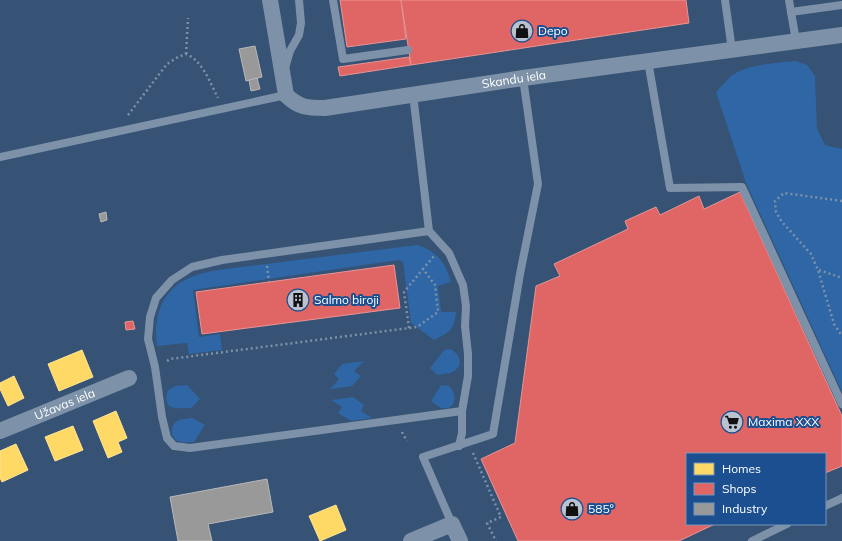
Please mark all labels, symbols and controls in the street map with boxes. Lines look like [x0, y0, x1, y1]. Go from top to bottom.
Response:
shop icon: Depo [509, 18, 535, 44]
place label: Depo [538, 23, 568, 38]
street label: Skandu iela [481, 67, 547, 91]
building icon: Salmo biroji [285, 287, 311, 313]
place label: Salmo biroji [314, 292, 379, 307]
street label: Užavas iela [32, 385, 97, 423]
supermarket icon: Maxima XXX [719, 409, 745, 435]
place label: Maxima XXX [748, 414, 819, 429]
legend [686, 453, 826, 525]
text: Homes [722, 461, 761, 476]
text: Shops [722, 481, 757, 496]
shop icon: 585° [559, 496, 585, 522]
place label: 585° [588, 501, 614, 516]
text: Industry [722, 501, 768, 516]

